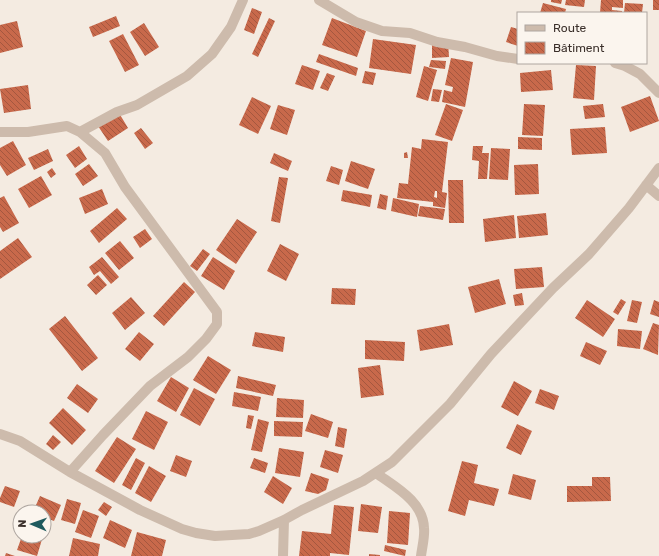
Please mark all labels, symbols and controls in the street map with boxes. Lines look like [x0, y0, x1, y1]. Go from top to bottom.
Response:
legend [517, 12, 647, 64]
text: Route [553, 21, 587, 35]
text: Bâtiment [553, 41, 605, 55]
north arrow [12, 504, 52, 544]
text: N [16, 519, 29, 528]

